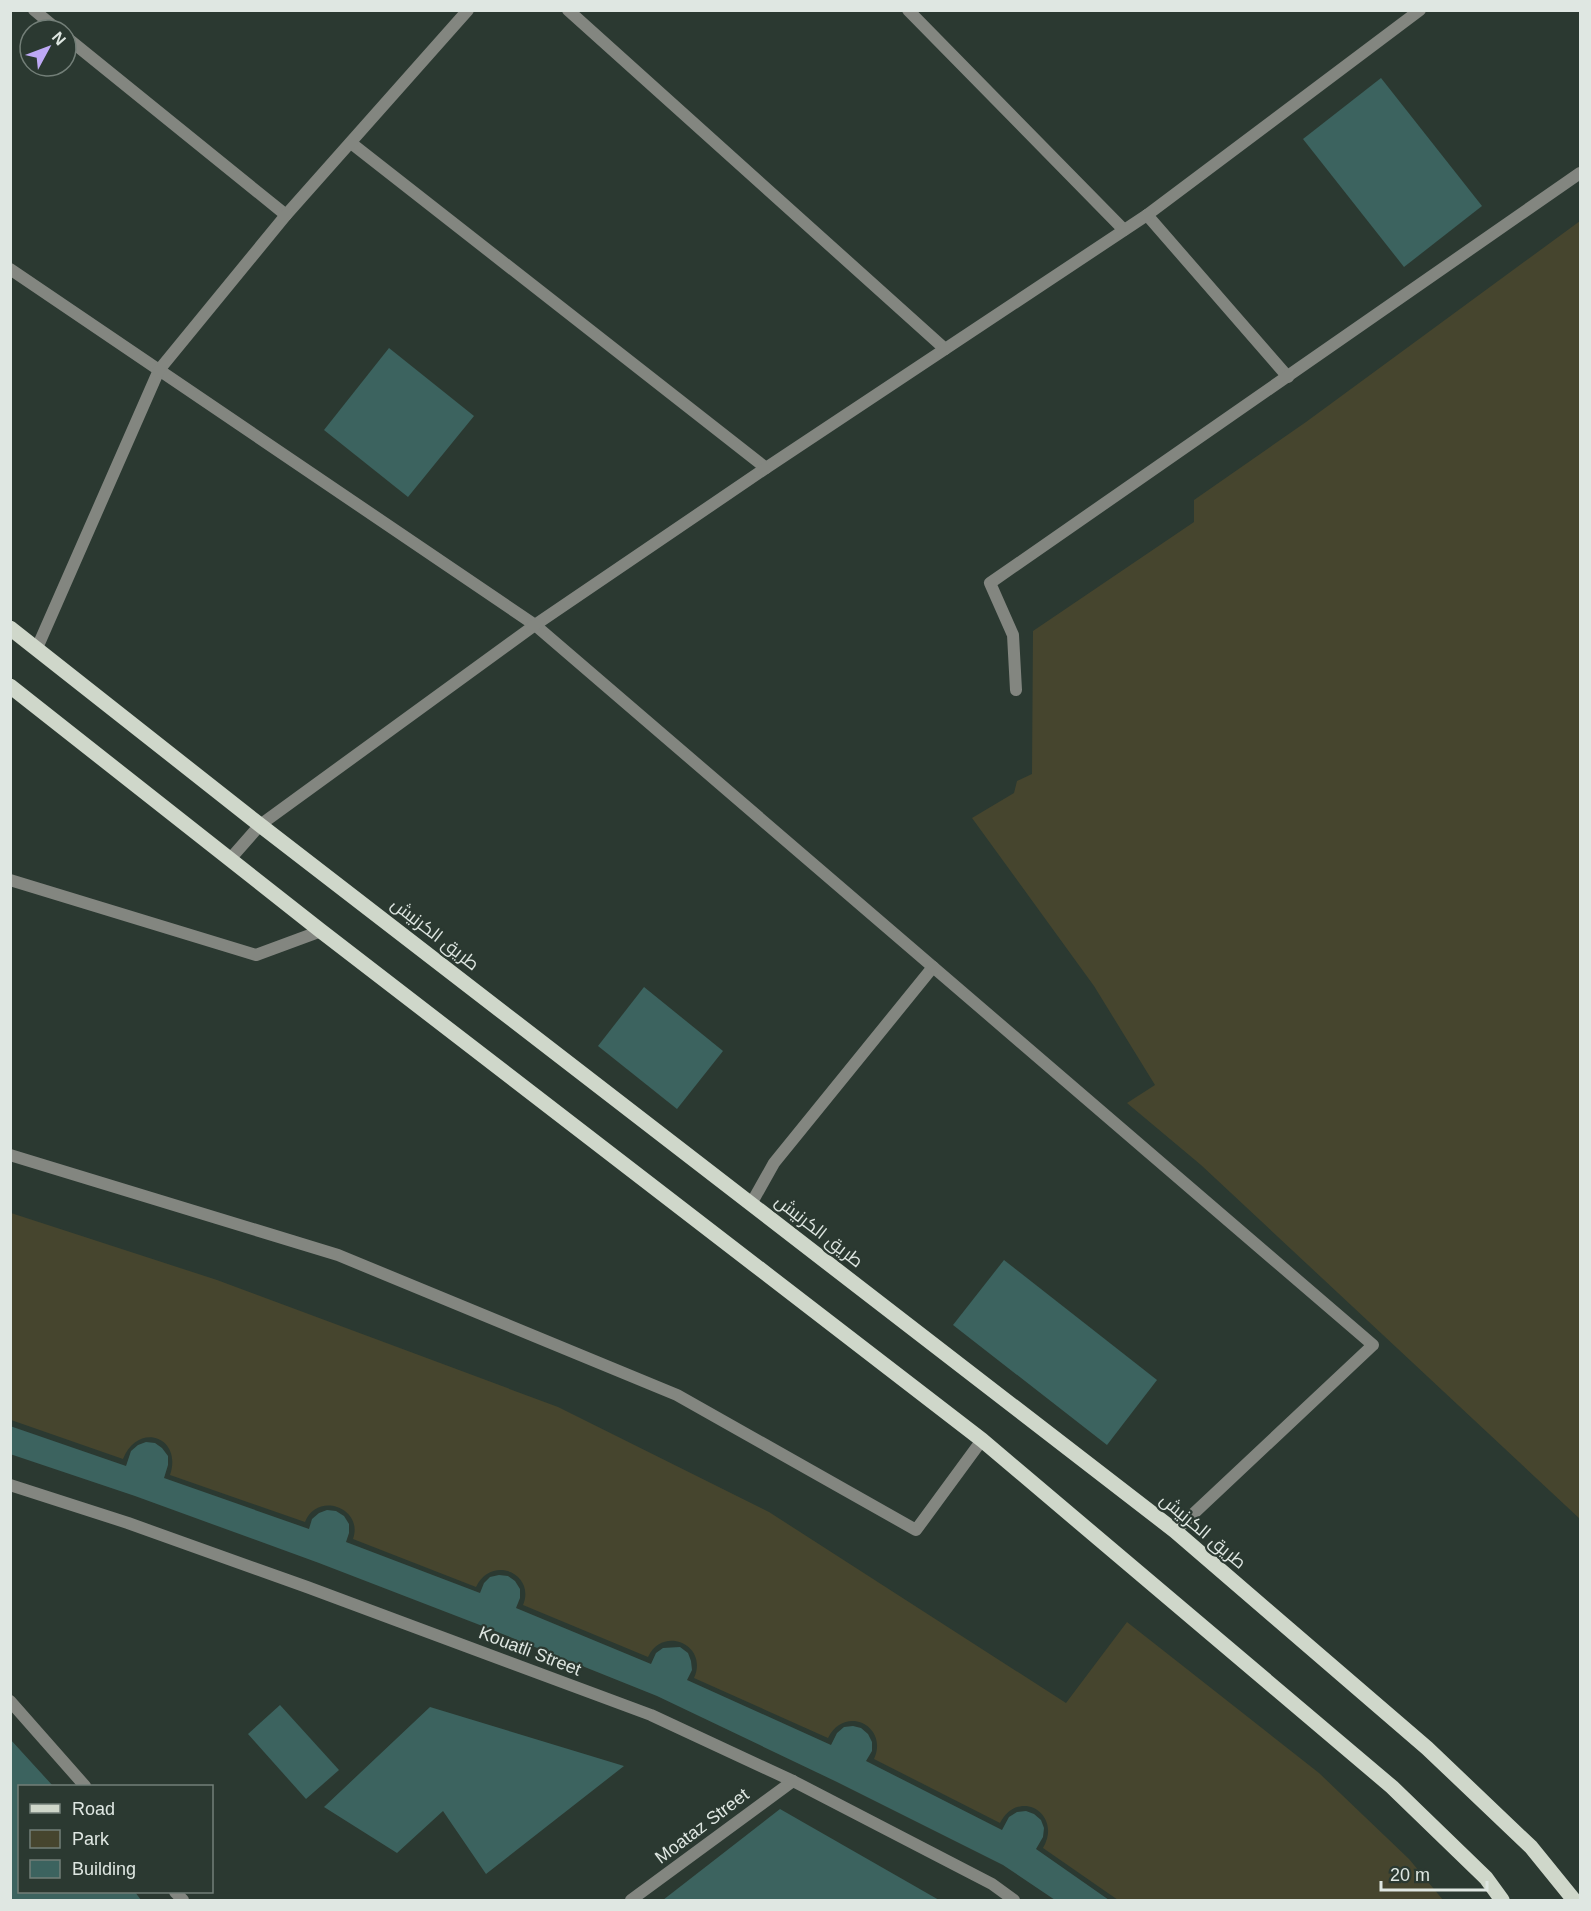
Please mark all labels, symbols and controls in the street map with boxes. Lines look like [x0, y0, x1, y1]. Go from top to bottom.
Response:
north arrow [18, 18, 78, 78]
text: N [49, 29, 69, 48]
street label: طريق الكرنيش [386, 894, 483, 976]
street label: طريق الكرنيش [770, 1191, 867, 1273]
street label: طريق الكرنيش [1155, 1489, 1250, 1574]
street label: Kouatli Street [476, 1622, 584, 1680]
street label: Moataz Street [651, 1784, 753, 1868]
legend [18, 1785, 213, 1893]
text: Road [72, 1799, 115, 1819]
text: Park [72, 1829, 110, 1849]
scale bar [1381, 1854, 1488, 1892]
text: Building [72, 1859, 136, 1879]
text: 20 m [1390, 1865, 1430, 1885]

